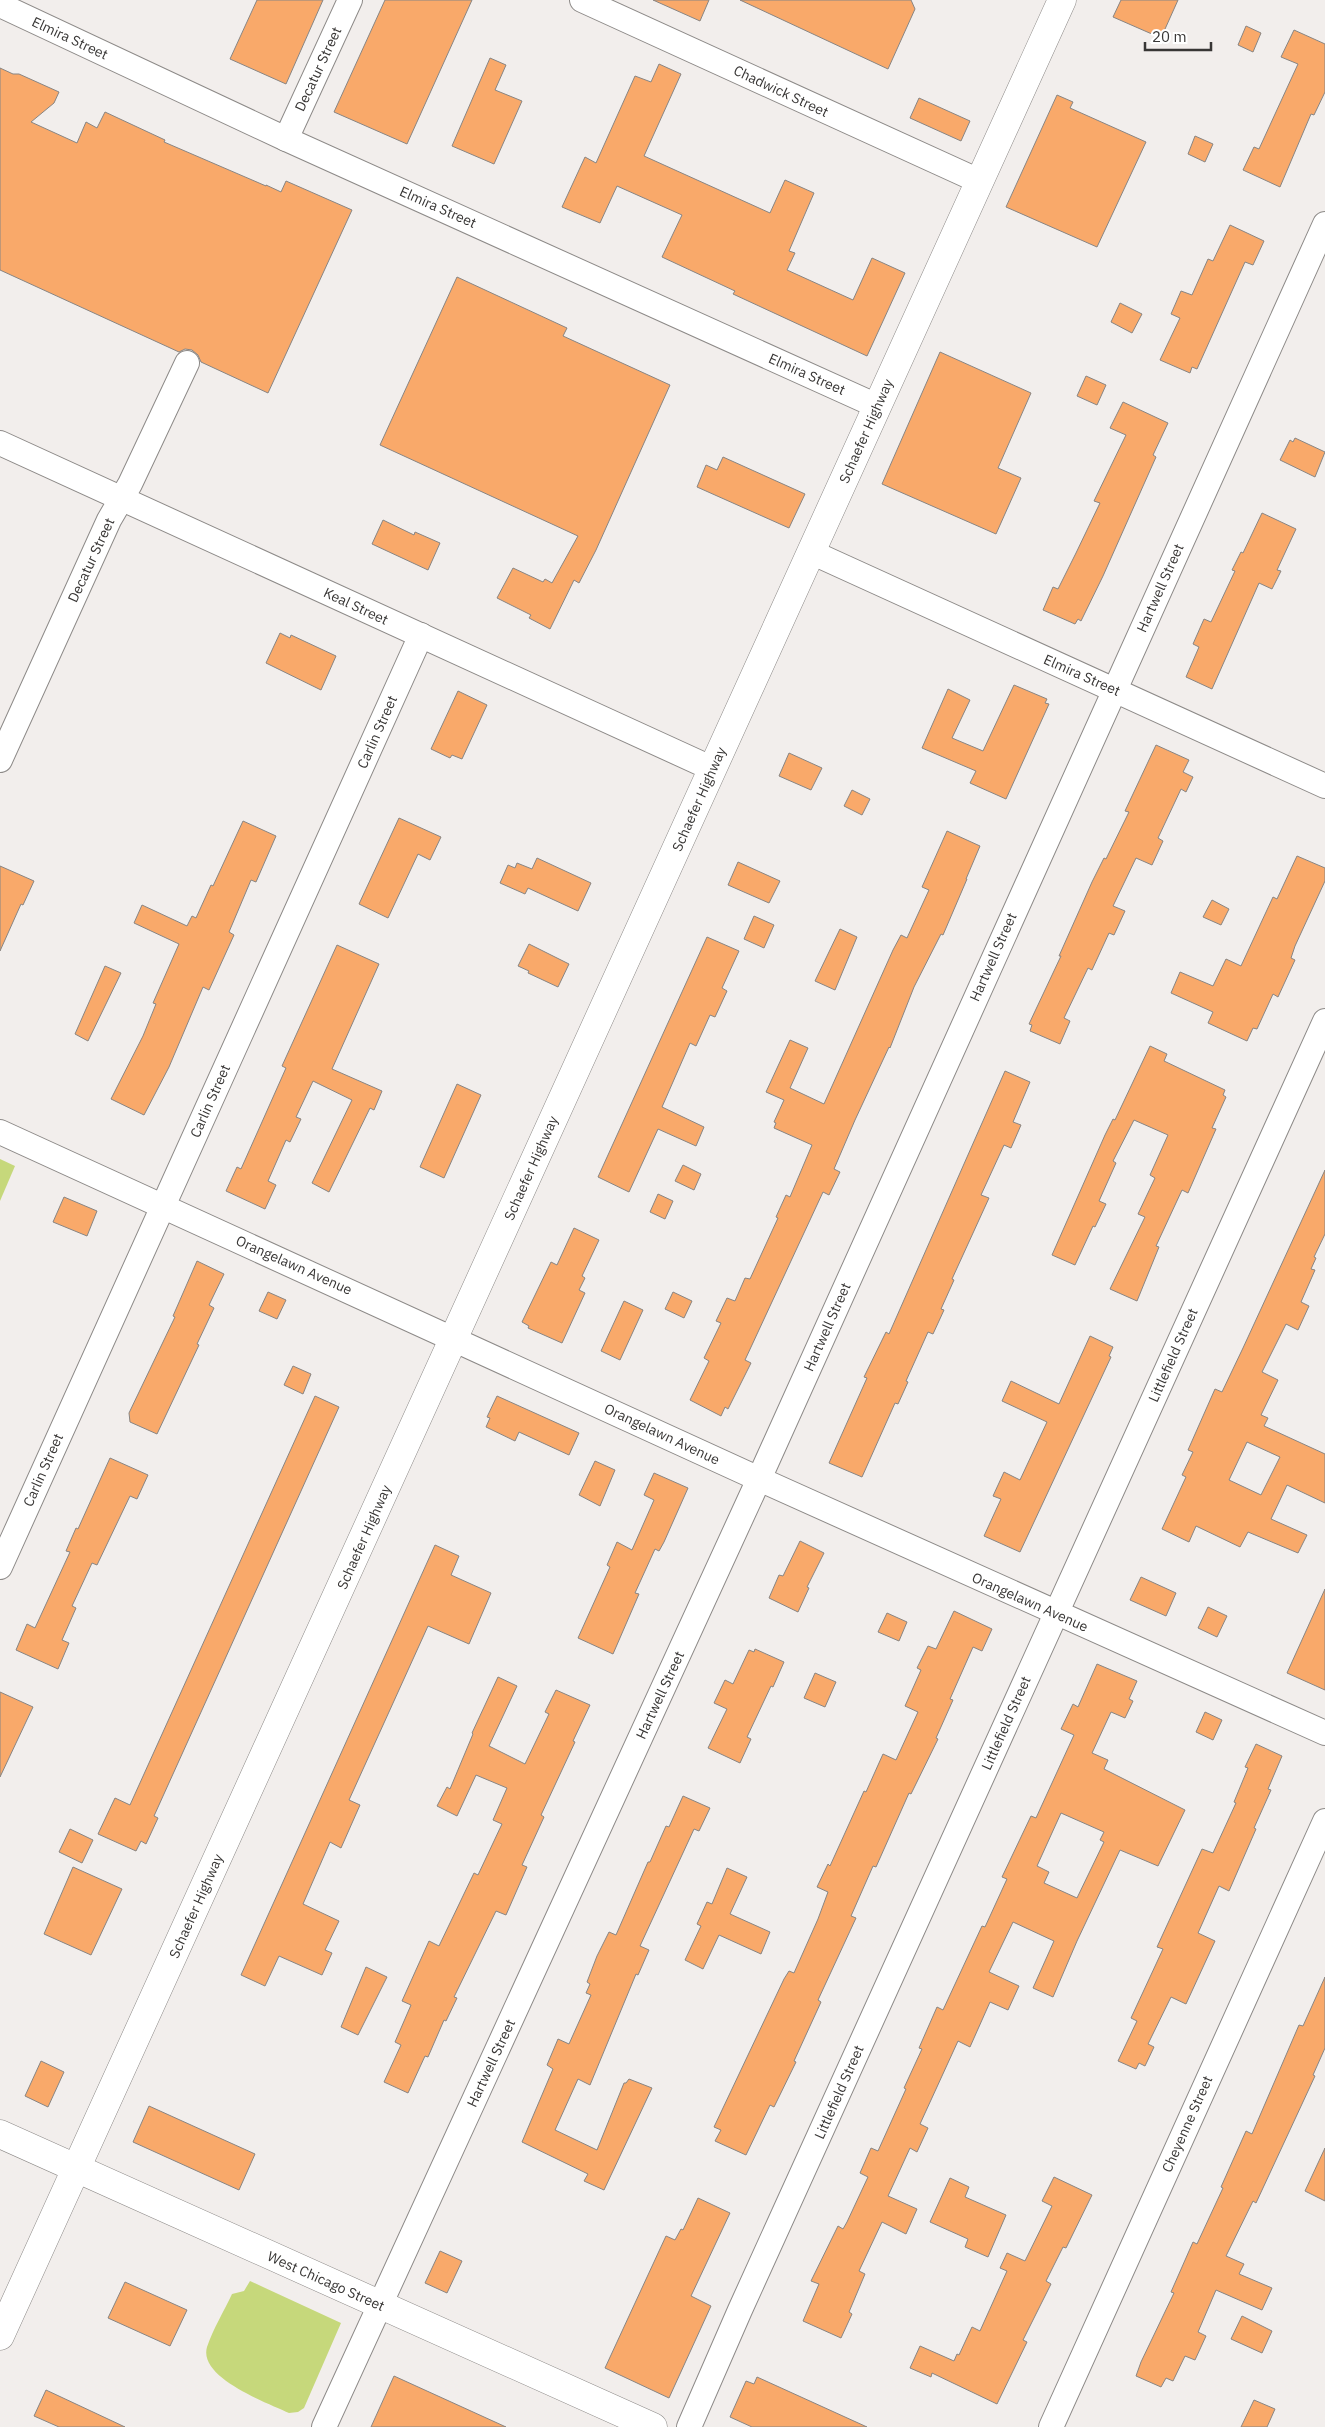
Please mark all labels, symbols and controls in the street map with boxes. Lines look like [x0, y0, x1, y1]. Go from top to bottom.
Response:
street label: Elmira Street [29, 13, 111, 64]
scale bar [1145, 20, 1211, 52]
street label: Decatur Street [291, 24, 345, 114]
text: 20 m [1152, 27, 1187, 46]
street label: Chadwick Street [731, 61, 831, 121]
street label: Elmira Street [397, 182, 479, 232]
street label: Elmira Street [766, 349, 848, 399]
street label: Schaefer Highway [835, 376, 897, 486]
street label: Decatur Street [64, 515, 118, 605]
street label: Hartwell Street [1132, 541, 1188, 635]
street label: Keal Street [321, 583, 391, 629]
street label: Elmira Street [1041, 650, 1123, 700]
street label: Carlin Street [353, 693, 401, 771]
street label: Schaefer Highway [668, 744, 730, 854]
street label: Hartwell Street [965, 910, 1021, 1004]
street label: Carlin Street [186, 1062, 234, 1140]
street label: Schaefer Highway [500, 1113, 562, 1223]
street label: Orangelawn Avenue [233, 1231, 355, 1299]
street label: Hartwell Street [799, 1280, 855, 1374]
street label: Littlefield Street [1144, 1305, 1202, 1405]
street label: Orangelawn Avenue [601, 1399, 723, 1469]
street label: Carlin Street [19, 1431, 67, 1509]
street label: Schaefer Highway [333, 1482, 395, 1592]
street label: Orangelawn Avenue [969, 1568, 1091, 1636]
street label: Hartwell Street [632, 1648, 688, 1742]
street label: Littlefield Street [977, 1673, 1035, 1773]
street label: Schaefer Highway [165, 1851, 227, 1961]
street label: Hartwell Street [463, 2016, 519, 2110]
street label: Littlefield Street [810, 2042, 868, 2142]
street label: Cheyenne Street [1158, 2073, 1216, 2175]
street label: West Chicago Street [265, 2247, 387, 2315]

